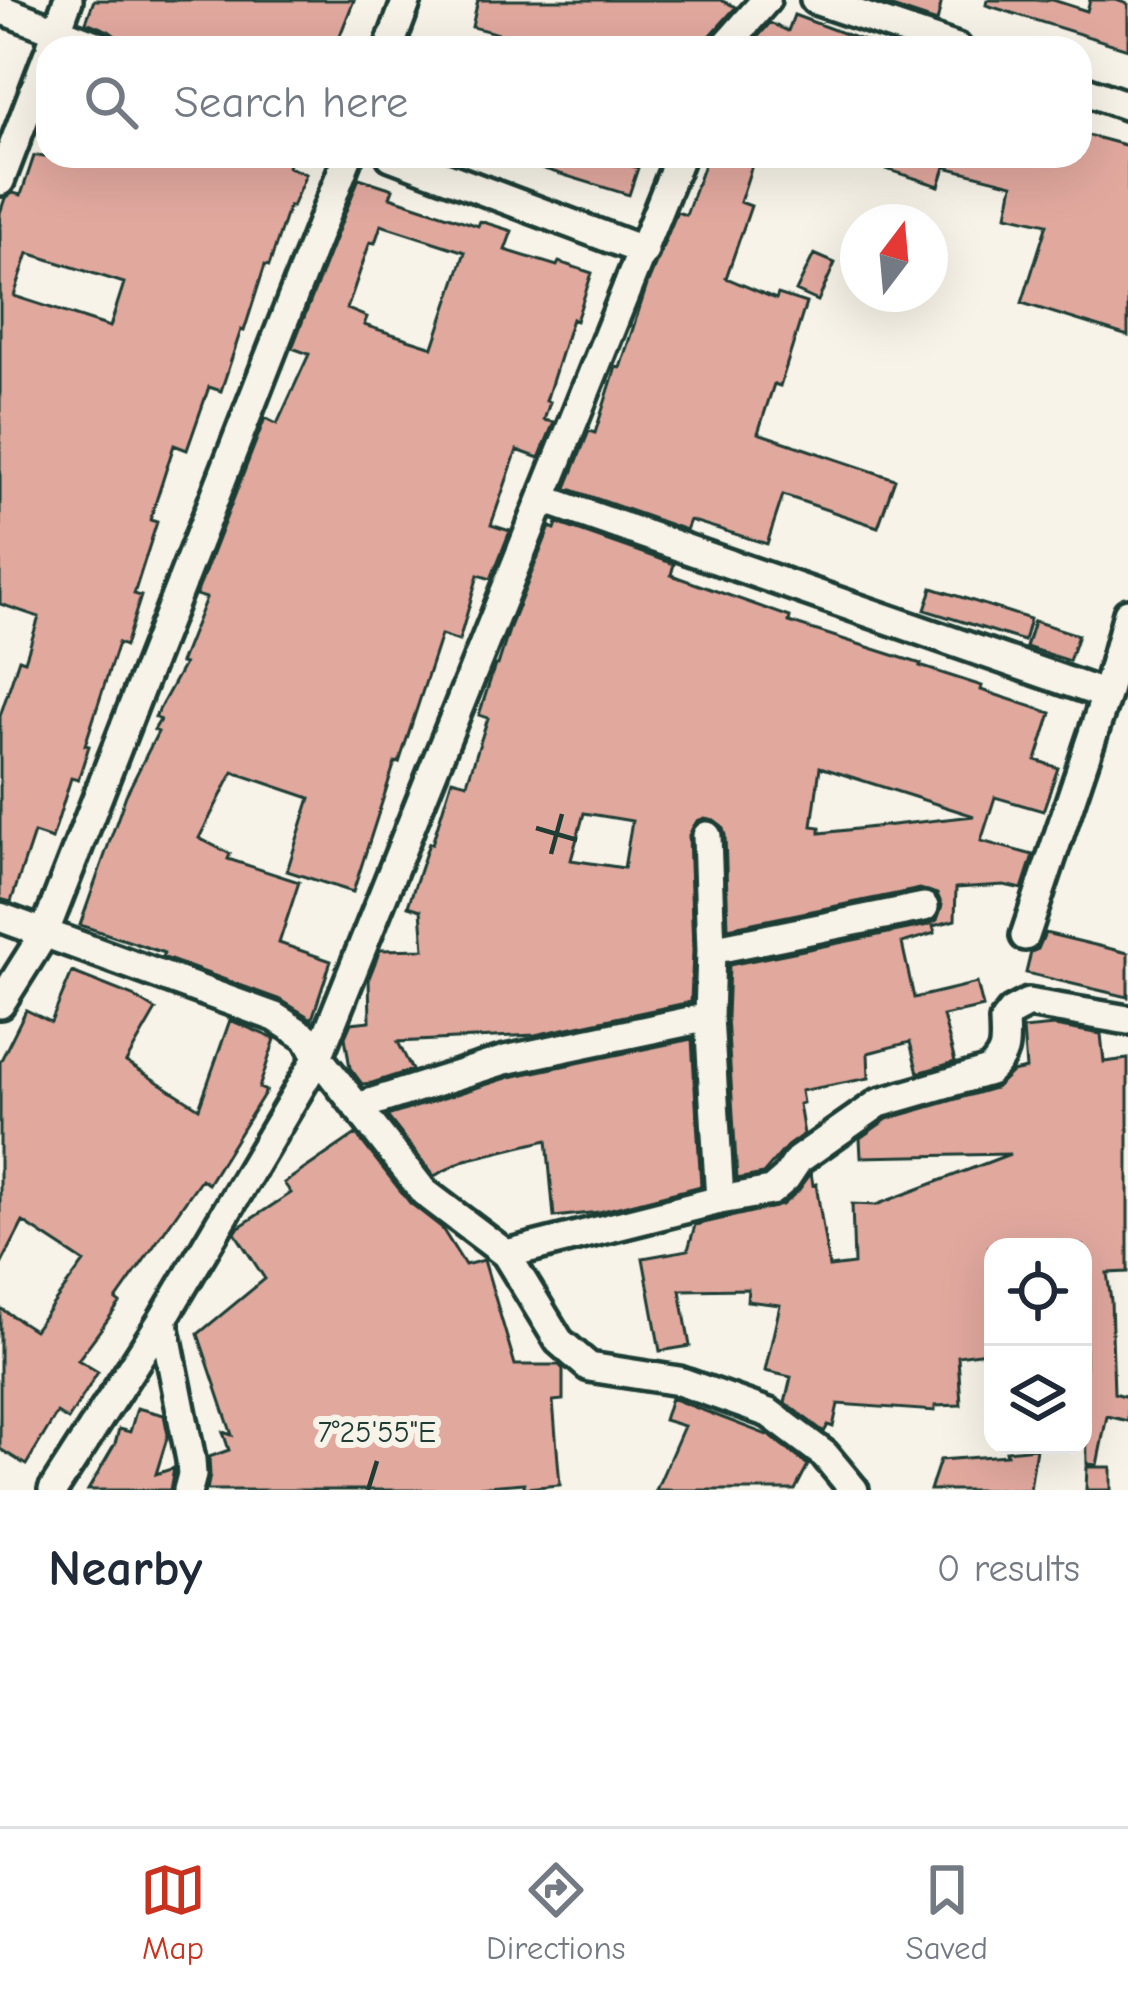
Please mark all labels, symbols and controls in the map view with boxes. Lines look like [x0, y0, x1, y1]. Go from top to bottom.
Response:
search box [36, 36, 1092, 168]
icon: search [78, 69, 144, 135]
text: Search here [174, 76, 408, 128]
north arrow [840, 204, 948, 312]
map controls [984, 1238, 1092, 1454]
button: locate [984, 1238, 1092, 1346]
button: layers [984, 1346, 1092, 1454]
text: 7°25'55"E [318, 1415, 436, 1450]
text: Nearby [48, 1539, 202, 1598]
text: 0 results [937, 1546, 1080, 1591]
tab: Map [140, 1857, 206, 1967]
tab: Directions [486, 1857, 626, 1967]
tab: Saved [906, 1857, 988, 1967]

